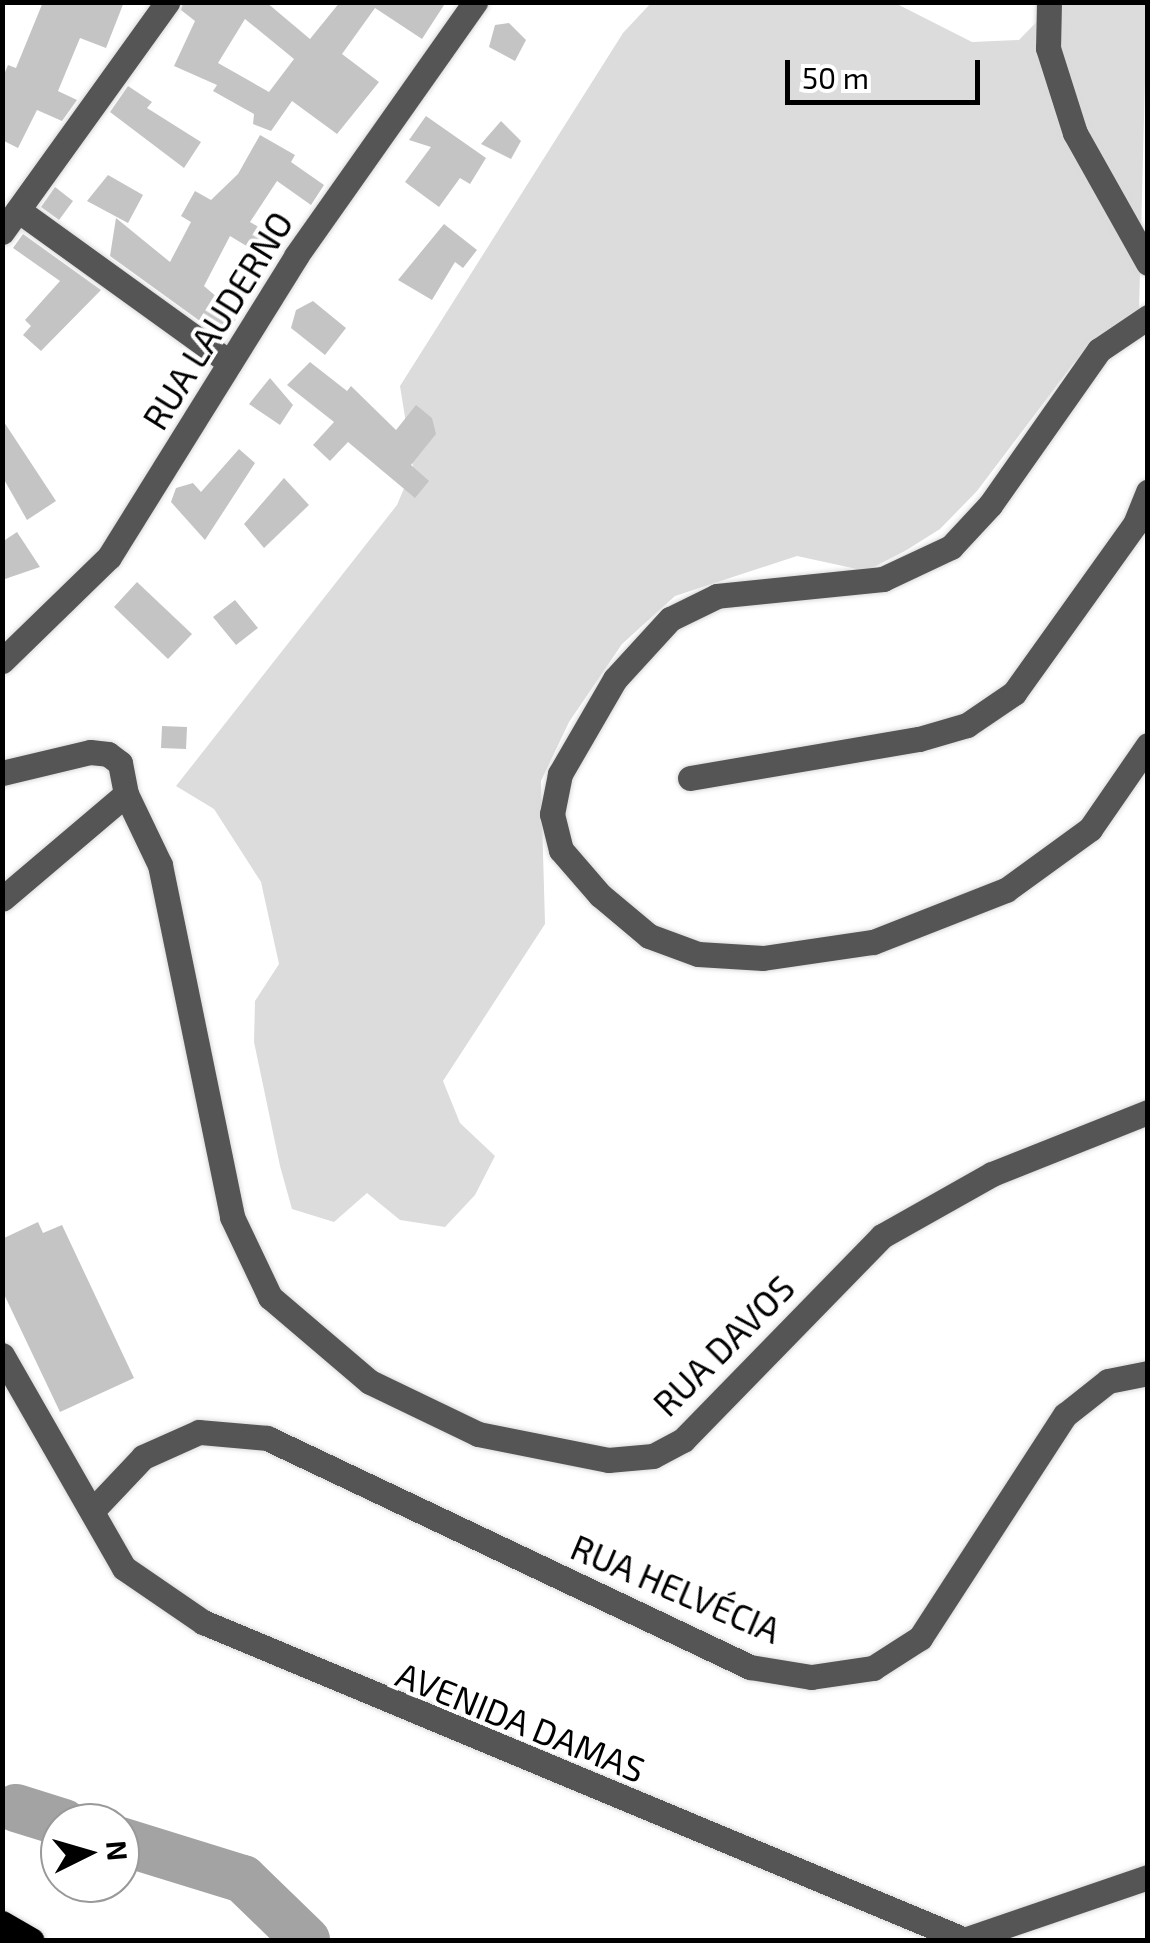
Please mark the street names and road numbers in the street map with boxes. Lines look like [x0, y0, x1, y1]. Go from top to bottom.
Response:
street label: RUA LAUDERNO [133, 203, 301, 437]
street label: RUA DAVOS [644, 1266, 802, 1424]
street label: RUA HELVÉCIA [565, 1525, 787, 1651]
street label: AVENIDA DAMAS [390, 1652, 652, 1790]

